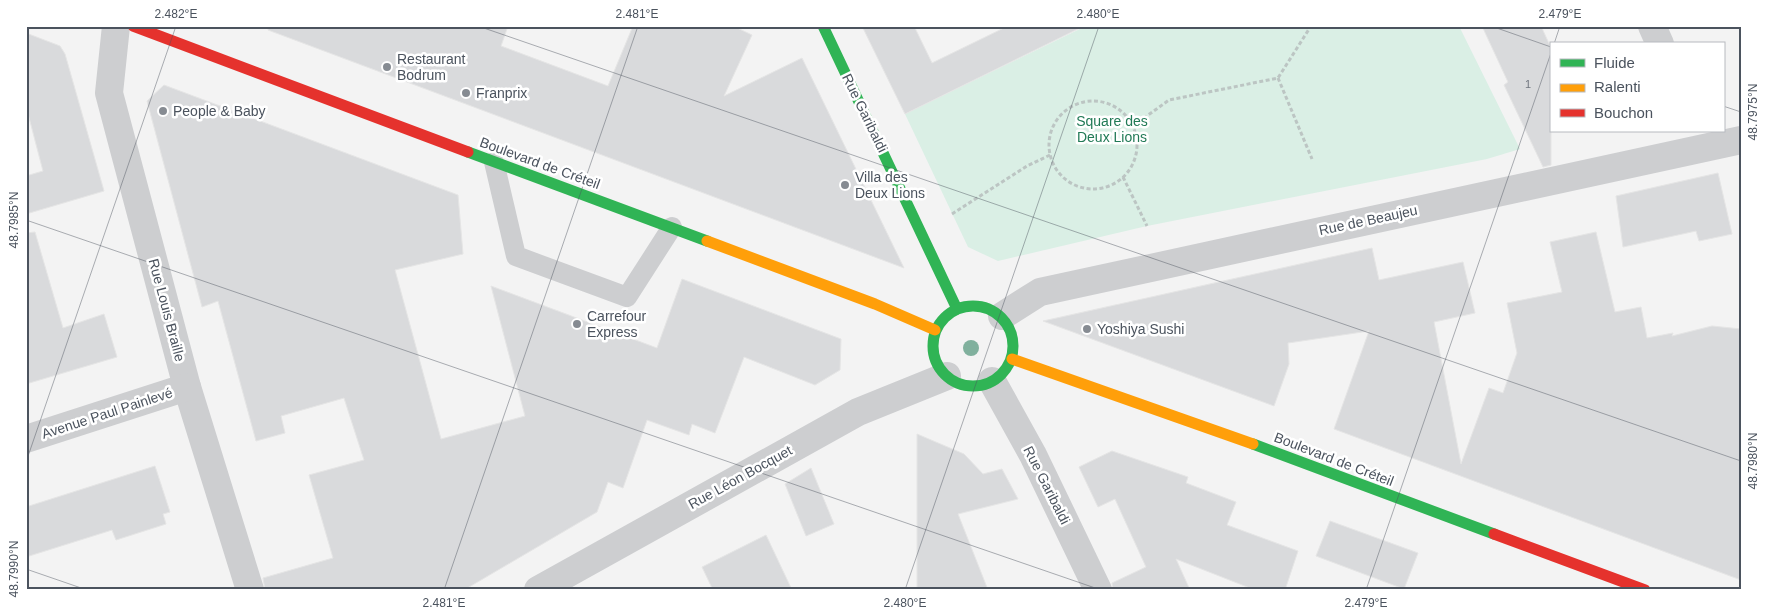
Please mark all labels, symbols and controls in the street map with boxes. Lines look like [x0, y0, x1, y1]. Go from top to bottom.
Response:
text: 2.482°E [155, 7, 197, 21]
text: 2.481°E [616, 7, 658, 21]
text: 2.480°E [1077, 7, 1119, 21]
text: 2.479°E [1539, 7, 1581, 21]
legend [1550, 42, 1724, 132]
place label: Restaurant Bodrum [397, 51, 466, 83]
text: Fluide [1594, 54, 1635, 71]
marker: Restaurant Bodrum [381, 61, 393, 73]
street label: Rue Garibaldi [839, 71, 891, 155]
house number: 1 [1525, 78, 1531, 90]
text: Ralenti [1594, 78, 1641, 95]
text: 48.7975°N [1746, 84, 1760, 140]
place label: Franprix [476, 85, 527, 101]
marker: Franprix [460, 87, 472, 99]
place label: People & Baby [173, 103, 266, 119]
text: Bouchon [1594, 104, 1653, 121]
marker: People & Baby [157, 105, 169, 117]
park label: Square des Deux Lions [1076, 113, 1148, 145]
street label: Boulevard de Créteil [478, 134, 602, 192]
place label: Villa des Deux Lions [855, 169, 925, 201]
marker: Villa des Deux Lions [839, 179, 851, 191]
text: 48.7985°N [7, 192, 21, 248]
street label: Rue de Beaujeu [1317, 202, 1419, 238]
street label: Rue Louis Braille [146, 257, 188, 363]
place label: Carrefour Express [587, 308, 646, 340]
marker: Carrefour Express [571, 318, 583, 330]
place label: Yoshiya Sushi [1097, 321, 1184, 337]
marker: Yoshiya Sushi [1081, 323, 1093, 335]
street label: Avenue Paul Painlevé [40, 384, 175, 442]
street label: Boulevard de Créteil [1272, 429, 1396, 489]
text: 48.7980°N [1746, 433, 1760, 489]
street label: Rue Léon Bocquet [685, 442, 795, 512]
street label: Rue Garibaldi [1020, 443, 1074, 527]
text: 48.7990°N [7, 541, 21, 597]
text: 2.481°E [423, 596, 465, 610]
text: 2.480°E [884, 596, 926, 610]
text: 2.479°E [1345, 596, 1387, 610]

